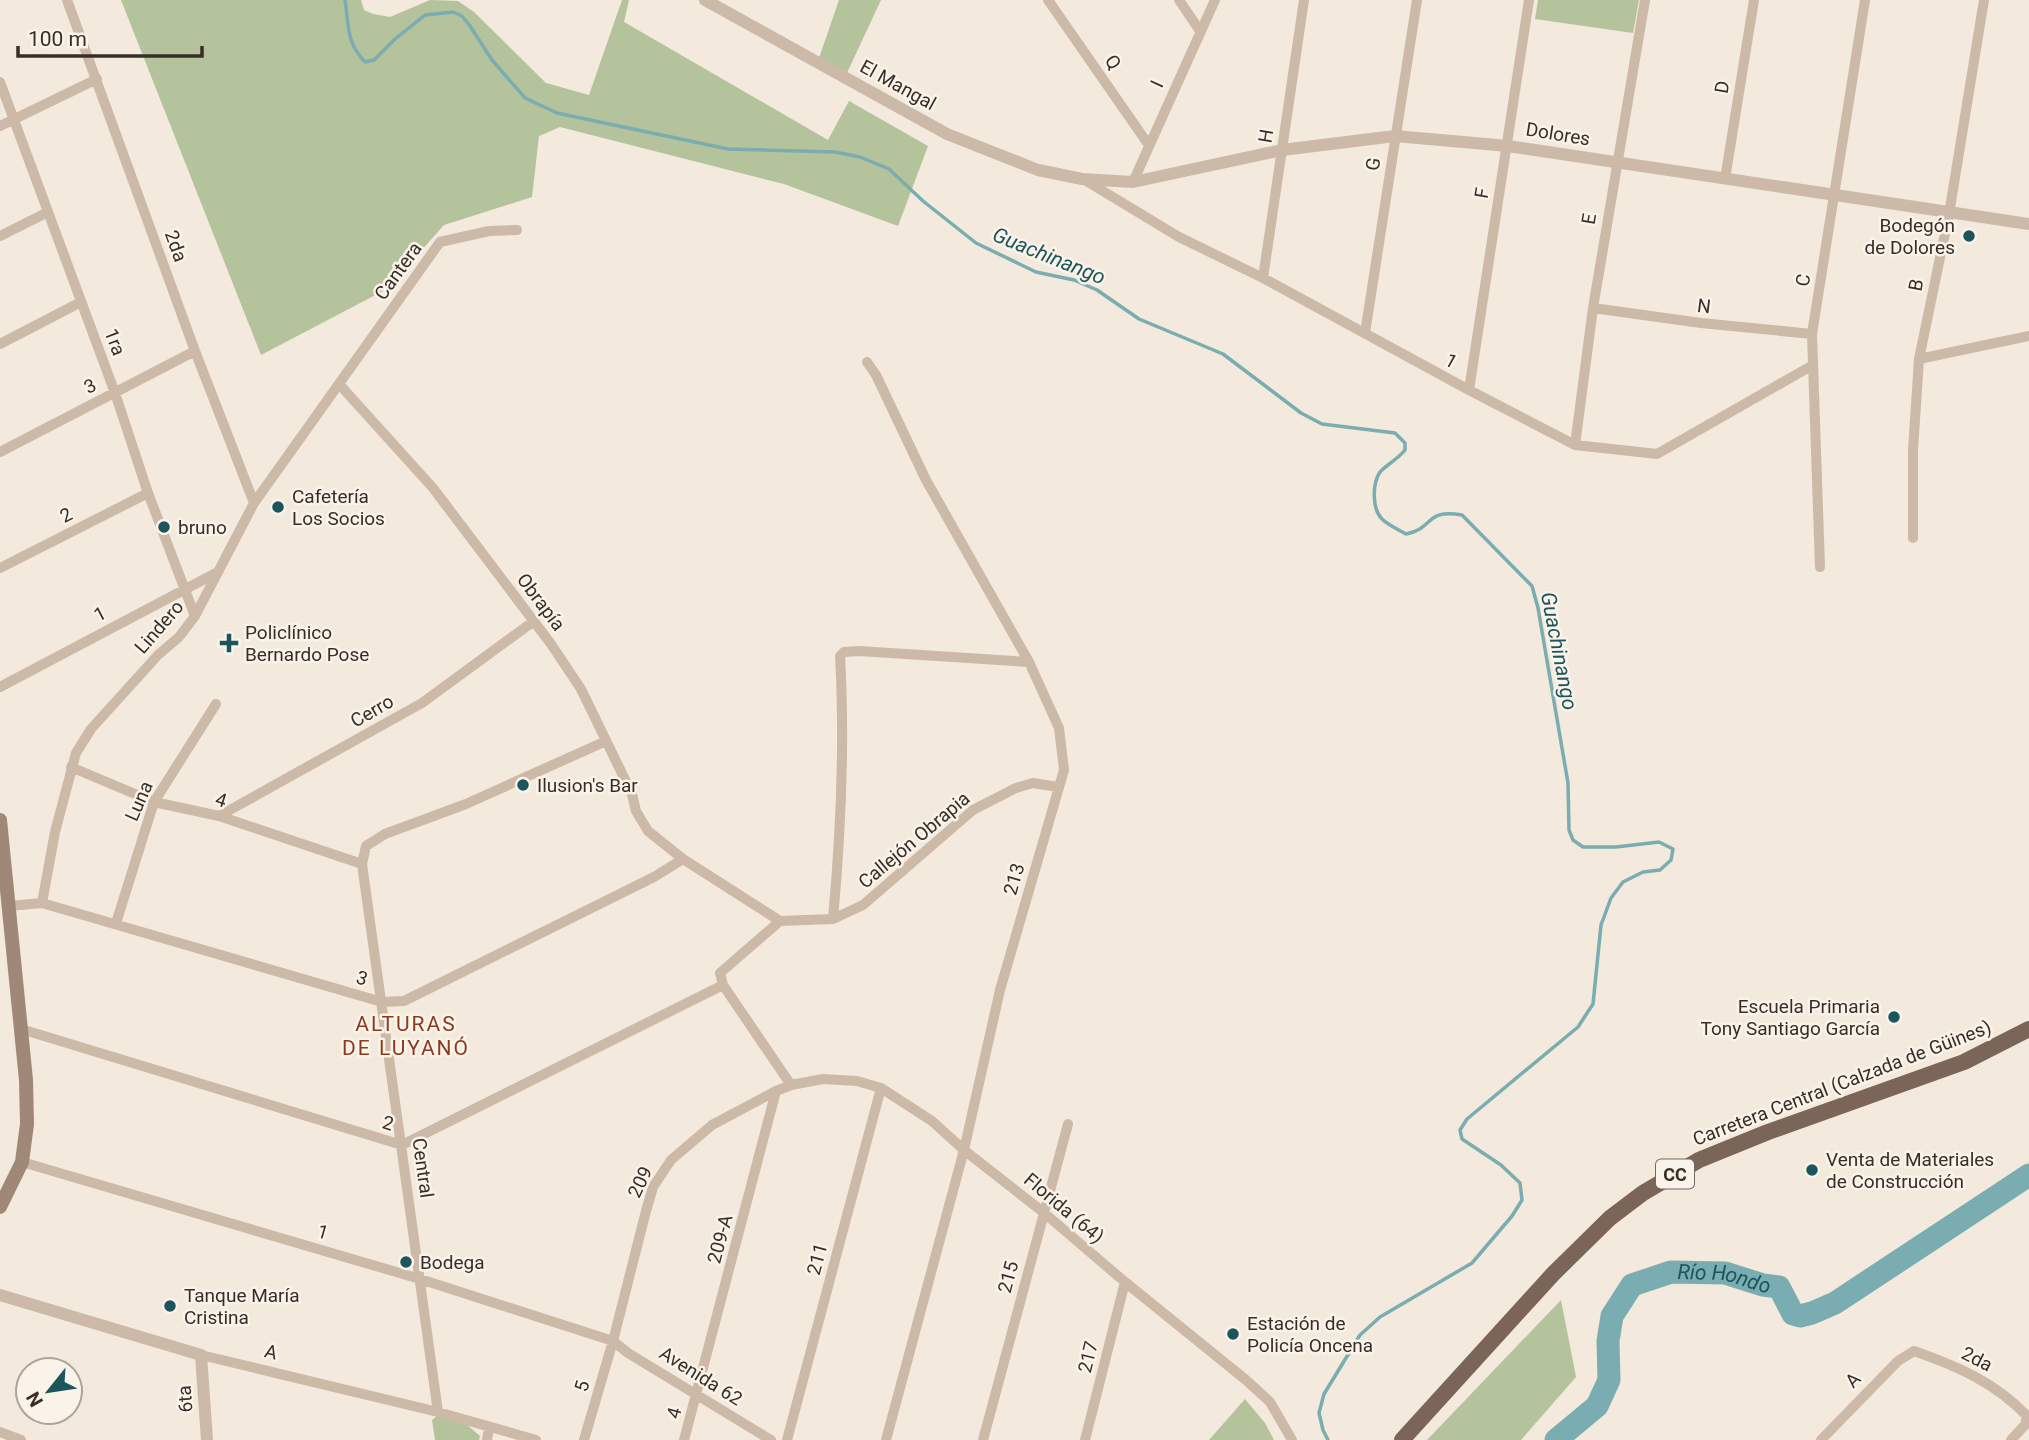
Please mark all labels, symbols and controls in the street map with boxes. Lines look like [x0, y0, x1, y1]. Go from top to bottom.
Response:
scale bar [18, 14, 201, 58]
text: 100 m [28, 27, 87, 51]
street label: Q [1100, 50, 1126, 74]
street label: El Mangal [856, 55, 940, 115]
street label: I [1145, 77, 1169, 91]
street label: D [1710, 79, 1734, 95]
street label: Dolores [1524, 118, 1592, 150]
street label: H [1254, 128, 1278, 144]
street label: G [1361, 156, 1385, 172]
street label: F [1470, 186, 1494, 200]
street label: E [1577, 212, 1601, 226]
place label: Bodegón de Dolores [1865, 214, 1955, 259]
water label: Guachinango [989, 222, 1109, 290]
street label: 2da [160, 227, 192, 265]
marker: Bodegón de Dolores [1961, 228, 1977, 244]
street label: Cantera [369, 238, 427, 304]
street label: C [1791, 272, 1815, 288]
street label: B [1904, 277, 1928, 293]
street label: N [1696, 294, 1712, 318]
street label: 1ra [99, 325, 131, 359]
street label: 1 [1441, 348, 1461, 374]
street label: 3 [80, 373, 100, 399]
place label: Cafetería Los Socios [292, 485, 385, 530]
marker: Cafetería Los Socios [270, 499, 286, 515]
street label: 2 [56, 502, 76, 528]
place label: bruno [178, 516, 227, 539]
marker: bruno [156, 519, 172, 535]
street label: Obrapía [512, 569, 570, 635]
water label: Guachinango [1536, 590, 1582, 712]
street label: Lindero [130, 596, 188, 658]
street label: 1 [90, 601, 110, 627]
place label: Policlínico Bernardo Pose [245, 621, 369, 666]
marker: Policlínico Bernardo Pose [219, 633, 239, 653]
street label: Cerro [346, 690, 398, 732]
place label: Ilusion's Bar [537, 774, 638, 797]
marker: Ilusion's Bar [515, 777, 531, 793]
street label: Luna [120, 778, 158, 824]
street label: 4 [212, 787, 230, 813]
street label: Callejón Obrapia [854, 787, 974, 893]
street label: 213 [999, 860, 1029, 898]
street label: 3 [354, 965, 370, 991]
place label: Escuela Primaria Tony Santiago García [1701, 995, 1880, 1040]
marker: Escuela Primaria Tony Santiago García [1886, 1009, 1902, 1025]
district label: ALTURAS DE LUYANÓ [342, 1012, 470, 1060]
street label: Carretera Central (Calzada de Güines) [1690, 1015, 1994, 1151]
street label: 2 [380, 1110, 396, 1136]
street label: Central [407, 1137, 439, 1199]
place label: Venta de Materiales de Construcción [1826, 1148, 1994, 1193]
road number: CC [1656, 1160, 1694, 1189]
marker: Venta de Materiales de Construcción [1804, 1162, 1820, 1178]
street label: 209 [623, 1163, 657, 1201]
street label: Florida (64) [1019, 1168, 1109, 1248]
street label: 209-A [702, 1211, 738, 1266]
street label: 1 [315, 1219, 331, 1245]
street label: 211 [802, 1241, 832, 1277]
place label: Bodega [420, 1251, 484, 1274]
marker: Bodega [398, 1254, 414, 1270]
street label: 215 [993, 1259, 1023, 1295]
water label: Río Hondo [1677, 1260, 1772, 1298]
place label: Tanque María Cristina [184, 1284, 300, 1329]
marker: Tanque María Cristina [162, 1298, 178, 1314]
place label: Estación de Policía Oncena [1247, 1312, 1373, 1357]
marker: Estación de Policía Oncena [1225, 1326, 1241, 1342]
street label: A [262, 1339, 280, 1365]
street label: 217 [1073, 1339, 1103, 1375]
street label: Avenida 62 [655, 1342, 747, 1410]
street label: 2da [1958, 1342, 1996, 1376]
north arrow [14, 1356, 84, 1426]
street label: A [1840, 1367, 1866, 1392]
street label: 5 [569, 1378, 595, 1394]
street label: 6ta [173, 1385, 197, 1413]
text: N [21, 1388, 48, 1411]
street label: 4 [662, 1405, 687, 1421]

